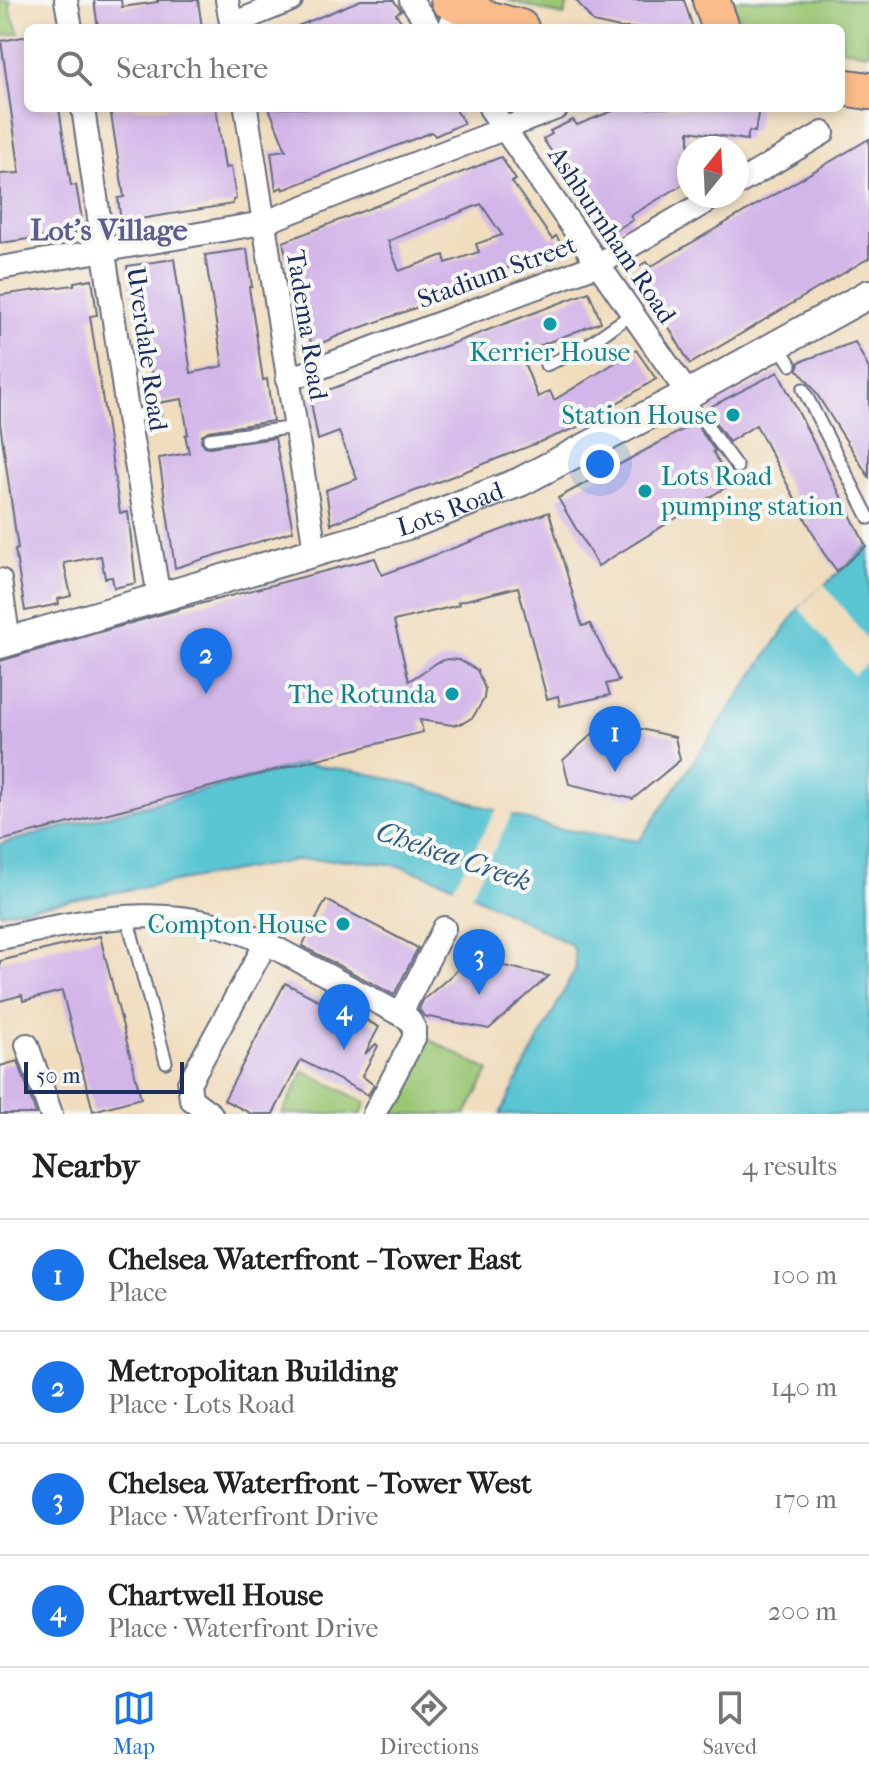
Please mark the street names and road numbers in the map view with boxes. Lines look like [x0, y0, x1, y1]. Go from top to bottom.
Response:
street label: Ashburnham Road [541, 140, 683, 330]
street label: Stadium Street [413, 229, 581, 315]
street label: Tadema Road [280, 248, 334, 403]
street label: Uverdale Road [120, 265, 174, 434]
street label: Lots Road [393, 474, 508, 543]

